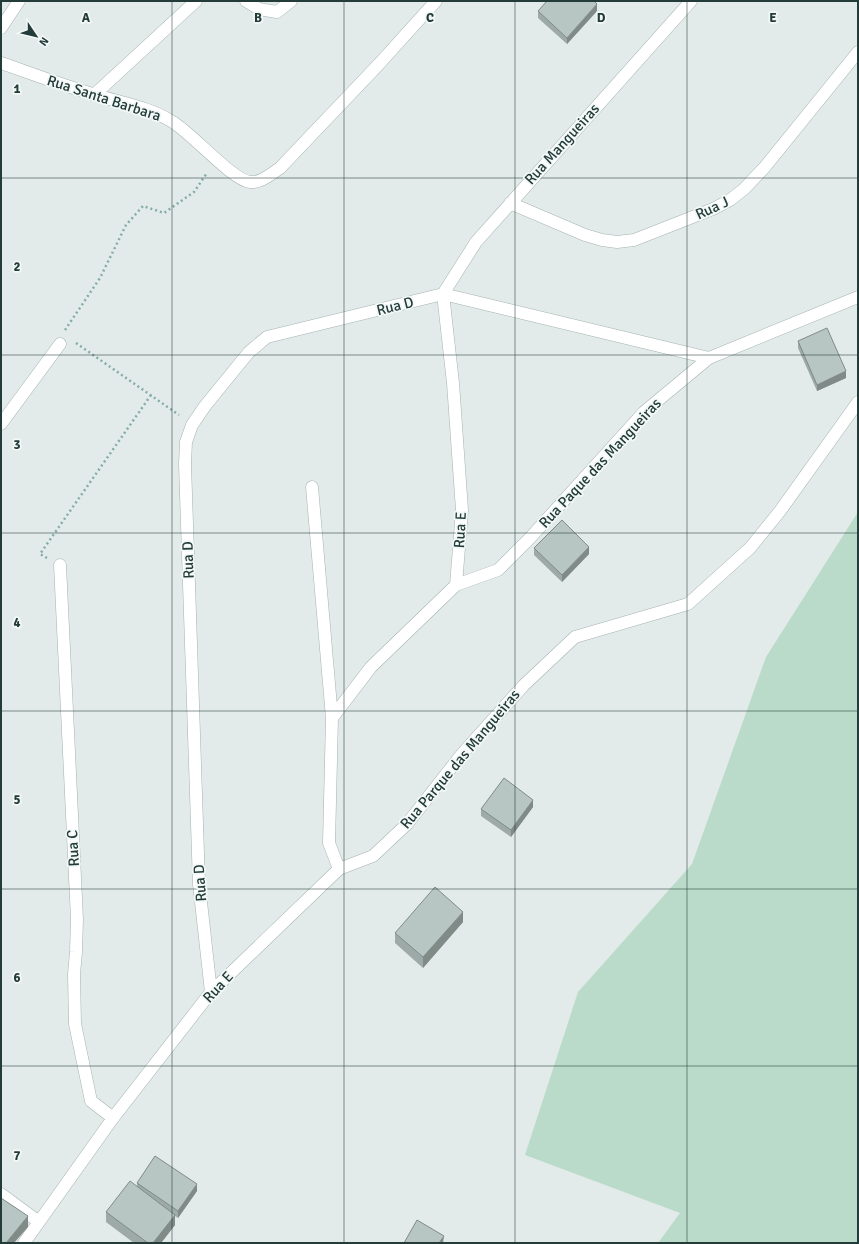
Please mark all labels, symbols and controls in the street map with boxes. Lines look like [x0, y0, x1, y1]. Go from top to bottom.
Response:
text: A [82, 10, 91, 26]
text: B [254, 10, 262, 26]
text: C [426, 10, 434, 26]
text: D [597, 10, 606, 26]
text: E [769, 10, 777, 26]
north arrow [16, 16, 56, 56]
text: N [36, 35, 51, 48]
street label: Rua Santa Barbara [45, 71, 163, 125]
text: 1 [13, 81, 21, 97]
street label: Rua Mangueiras [521, 99, 603, 188]
street label: Rua J [693, 193, 731, 223]
text: 2 [13, 259, 21, 275]
street label: Rua D [375, 293, 415, 319]
street label: Rua Paque das Mangueiras [535, 394, 665, 532]
text: 3 [13, 437, 21, 453]
street label: Rua E [450, 511, 470, 549]
street label: Rua D [178, 541, 198, 579]
text: 4 [13, 615, 21, 631]
street label: Rua Parque das Mangueiras [396, 685, 524, 832]
text: 5 [13, 792, 21, 808]
street label: Rua C [63, 829, 83, 867]
street label: Rua D [190, 864, 210, 902]
street label: Rua E [199, 968, 237, 1006]
text: 6 [13, 970, 21, 986]
text: 7 [13, 1148, 21, 1164]

